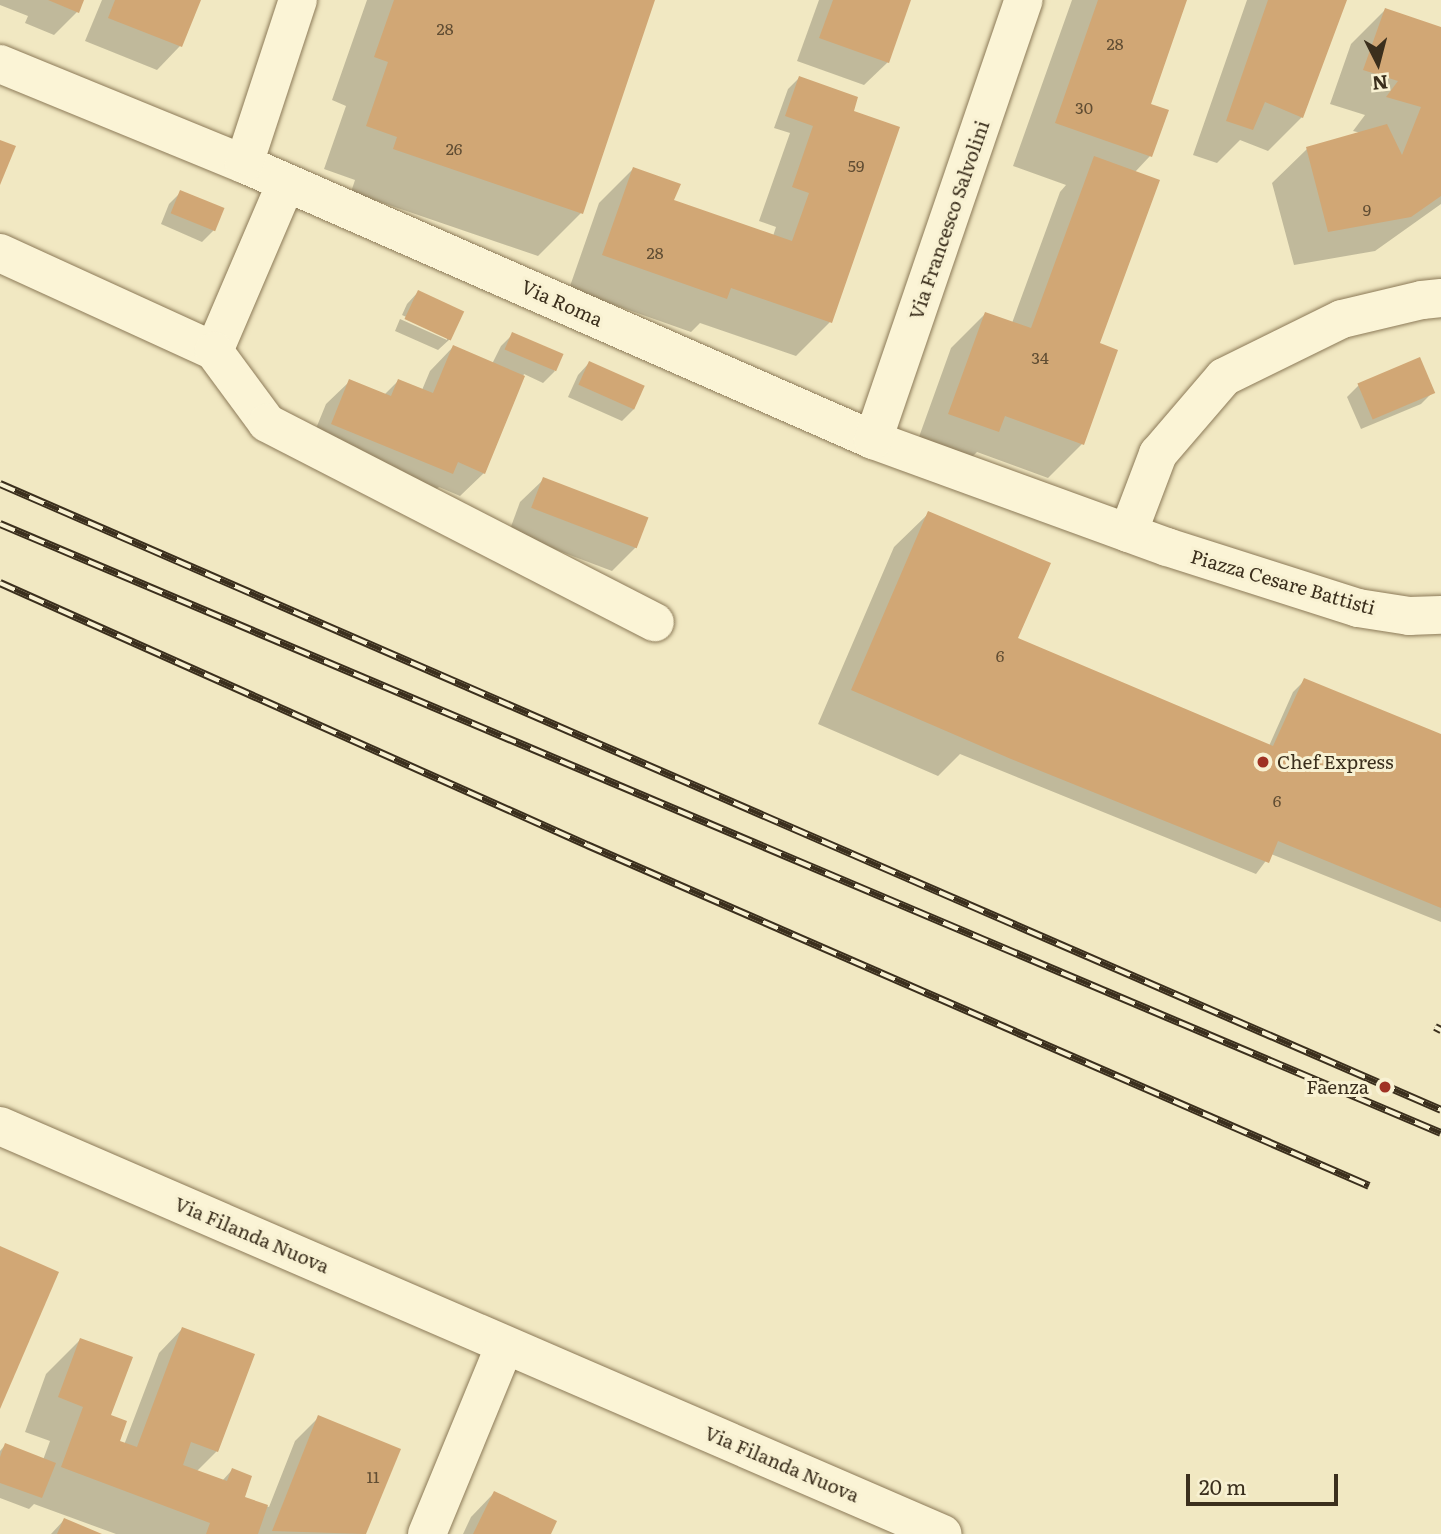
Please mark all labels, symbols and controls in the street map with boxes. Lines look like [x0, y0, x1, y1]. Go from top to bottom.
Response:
house number: 28 [437, 18, 453, 38]
north arrow [1343, 28, 1413, 98]
house number: 28 [1107, 33, 1123, 53]
text: N [1371, 69, 1390, 99]
house number: 30 [1075, 97, 1093, 117]
street label: Via Francesco Salvolini [904, 117, 994, 323]
house number: 26 [446, 138, 462, 158]
house number: 59 [848, 155, 864, 175]
house number: 9 [1363, 199, 1371, 219]
house number: 28 [647, 242, 663, 262]
street label: Via Roma [518, 275, 606, 331]
house number: 34 [1031, 347, 1049, 367]
street label: Piazza Cesare Battisti [1188, 545, 1378, 619]
house number: 6 [996, 645, 1004, 665]
place label: Chef Express [1277, 751, 1394, 773]
marker: Chef Express [1255, 754, 1271, 770]
house number: 6 [1273, 790, 1281, 810]
place label: Faenza [1306, 1076, 1369, 1098]
marker: Faenza [1375, 1077, 1395, 1097]
street label: Via Filanda Nuova [171, 1192, 333, 1278]
street label: Via Filanda Nuova [701, 1421, 863, 1507]
scale bar [1189, 1460, 1341, 1504]
house number: 11 [366, 1466, 380, 1486]
text: 20 m [1199, 1470, 1246, 1501]

